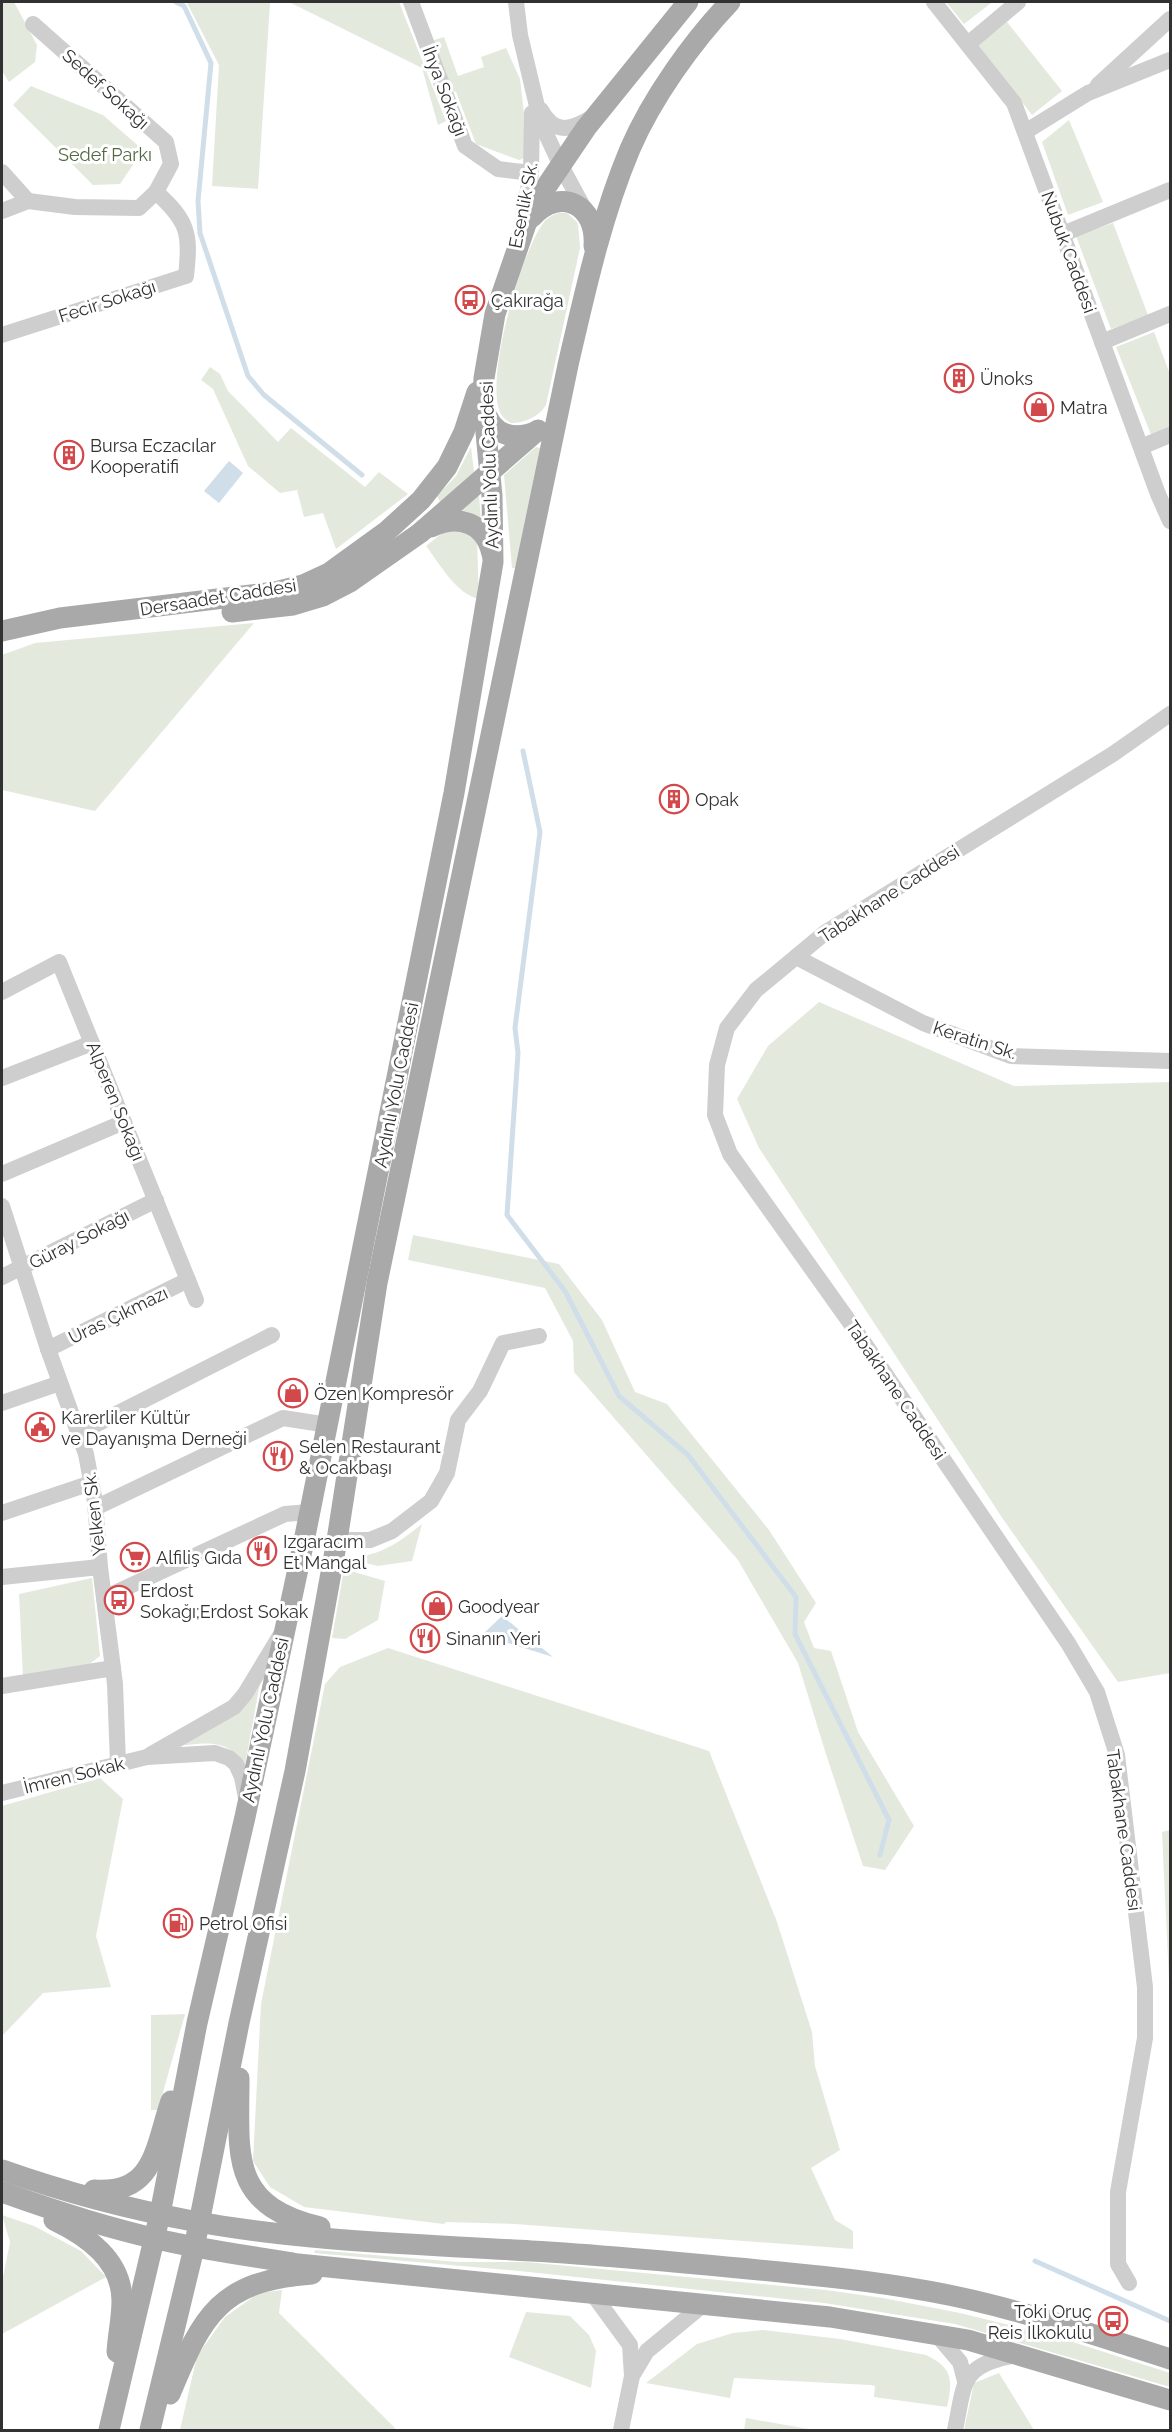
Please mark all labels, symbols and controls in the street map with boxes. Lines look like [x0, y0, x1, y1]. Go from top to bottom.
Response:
street label: İhya Sokağı [418, 43, 472, 139]
street label: Sedef Sokağı [58, 45, 154, 133]
park label: Sedef Parkı [58, 144, 152, 165]
street label: Esenlik Sk. [504, 160, 542, 250]
street label: Nubuk Caddesi [1037, 188, 1101, 316]
street label: Fecir Sokağı [56, 275, 158, 327]
bus stop icon: Çakırağa [454, 284, 486, 316]
place label: Çakırağa [491, 290, 564, 311]
building icon: Ünoks [943, 362, 975, 394]
place label: Ünoks [980, 368, 1033, 389]
street label: Aydınlı Yolu Caddesi [476, 381, 502, 549]
shop icon: Matra [1023, 391, 1055, 423]
place label: Matra [1060, 397, 1108, 418]
place label: Bursa Eczacılar Kooperatifi [90, 435, 217, 477]
building icon: Bursa Eczacılar Kooperatifi [53, 439, 85, 471]
street label: Dersaadet Caddesi [138, 574, 298, 620]
building icon: Opak [658, 783, 690, 815]
place label: Opak [695, 789, 739, 810]
street label: Tabakhane Caddesi [815, 841, 963, 947]
street label: Aydınlı Yolu Caddesi [370, 1001, 422, 1169]
street label: Keratin Sk. [931, 1017, 1019, 1063]
street label: Alperen Sokağı [83, 1038, 149, 1164]
street label: Güray Sokağı [26, 1205, 132, 1273]
street label: Uras Çıkmazı [65, 1282, 171, 1348]
street label: Tabakhane Caddesi [842, 1317, 950, 1463]
shop icon: Özen Kompresör [277, 1377, 309, 1409]
place label: Özen Kompresör [314, 1383, 454, 1404]
place label: Karerliler Kültür ve Dayanışma Derneği [61, 1407, 247, 1449]
public building icon: Karerliler Kültür ve Dayanışma Derneği [24, 1411, 56, 1443]
place label: Selen Restaurant & Ocakbaşı [299, 1436, 441, 1478]
restaurant icon: Selen Restaurant & Ocakbaşı [262, 1440, 294, 1472]
street label: Yelken Sk. [78, 1471, 110, 1557]
place label: Izgaracım Et Mangal [283, 1531, 366, 1573]
restaurant icon: Izgaracım Et Mangal [246, 1535, 278, 1567]
supermarket icon: Alfiliş Gıda [119, 1541, 151, 1573]
place label: Alfiliş Gıda [156, 1547, 242, 1568]
place label: Erdost Sokağı;Erdost Sokak [140, 1580, 309, 1622]
bus stop icon: Erdost Sokağı;Erdost Sokak [103, 1584, 135, 1616]
shop icon: Goodyear [421, 1590, 453, 1622]
place label: Goodyear [458, 1596, 540, 1617]
restaurant icon: Sinanın Yeri [409, 1622, 441, 1654]
place label: Sinanın Yeri [446, 1628, 541, 1649]
street label: Aydınlı Yolu Caddesi [237, 1636, 293, 1804]
street label: Tabakhane Caddesi [1102, 1748, 1146, 1912]
street label: İmren Sokak [21, 1752, 127, 1798]
fuel station icon: Petrol Ofisi [162, 1907, 194, 1939]
place label: Petrol Ofisi [199, 1913, 287, 1934]
place label: Toki Oruç Reis İlkokulu [988, 2301, 1092, 2343]
bus stop icon: Toki Oruç Reis İlkokulu [1097, 2305, 1129, 2337]

